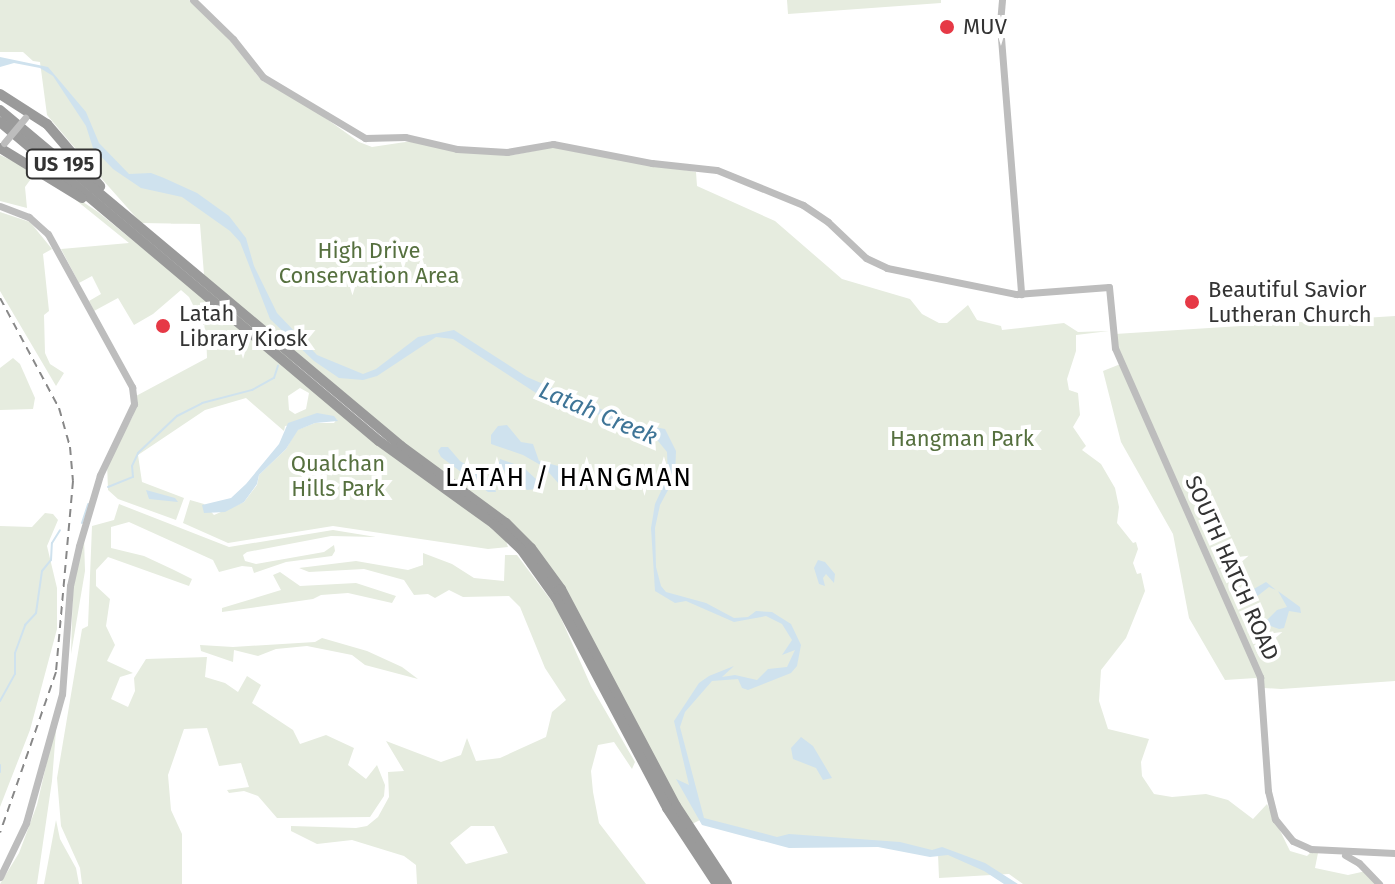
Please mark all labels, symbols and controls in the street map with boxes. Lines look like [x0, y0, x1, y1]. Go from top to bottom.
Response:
place label: MUV [963, 14, 1007, 40]
marker: MUV [938, 18, 956, 36]
road number: US 195 [24, 148, 104, 180]
park label: High Drive Conservation Area [279, 237, 459, 288]
place label: Beautiful Savior Lutheran Church [1208, 276, 1372, 328]
marker: Beautiful Savior Lutheran Church [1183, 293, 1201, 311]
place label: Latah Library Kiosk [179, 300, 308, 352]
marker: Latah Library Kiosk [154, 317, 172, 335]
water label: Latah Creek [534, 376, 662, 452]
park label: Hangman Park [890, 426, 1034, 452]
park label: Qualchan Hills Park [291, 450, 385, 502]
district label: LATAH / HANGMAN [445, 462, 693, 494]
street label: SOUTH HATCH ROAD [1179, 472, 1285, 664]

